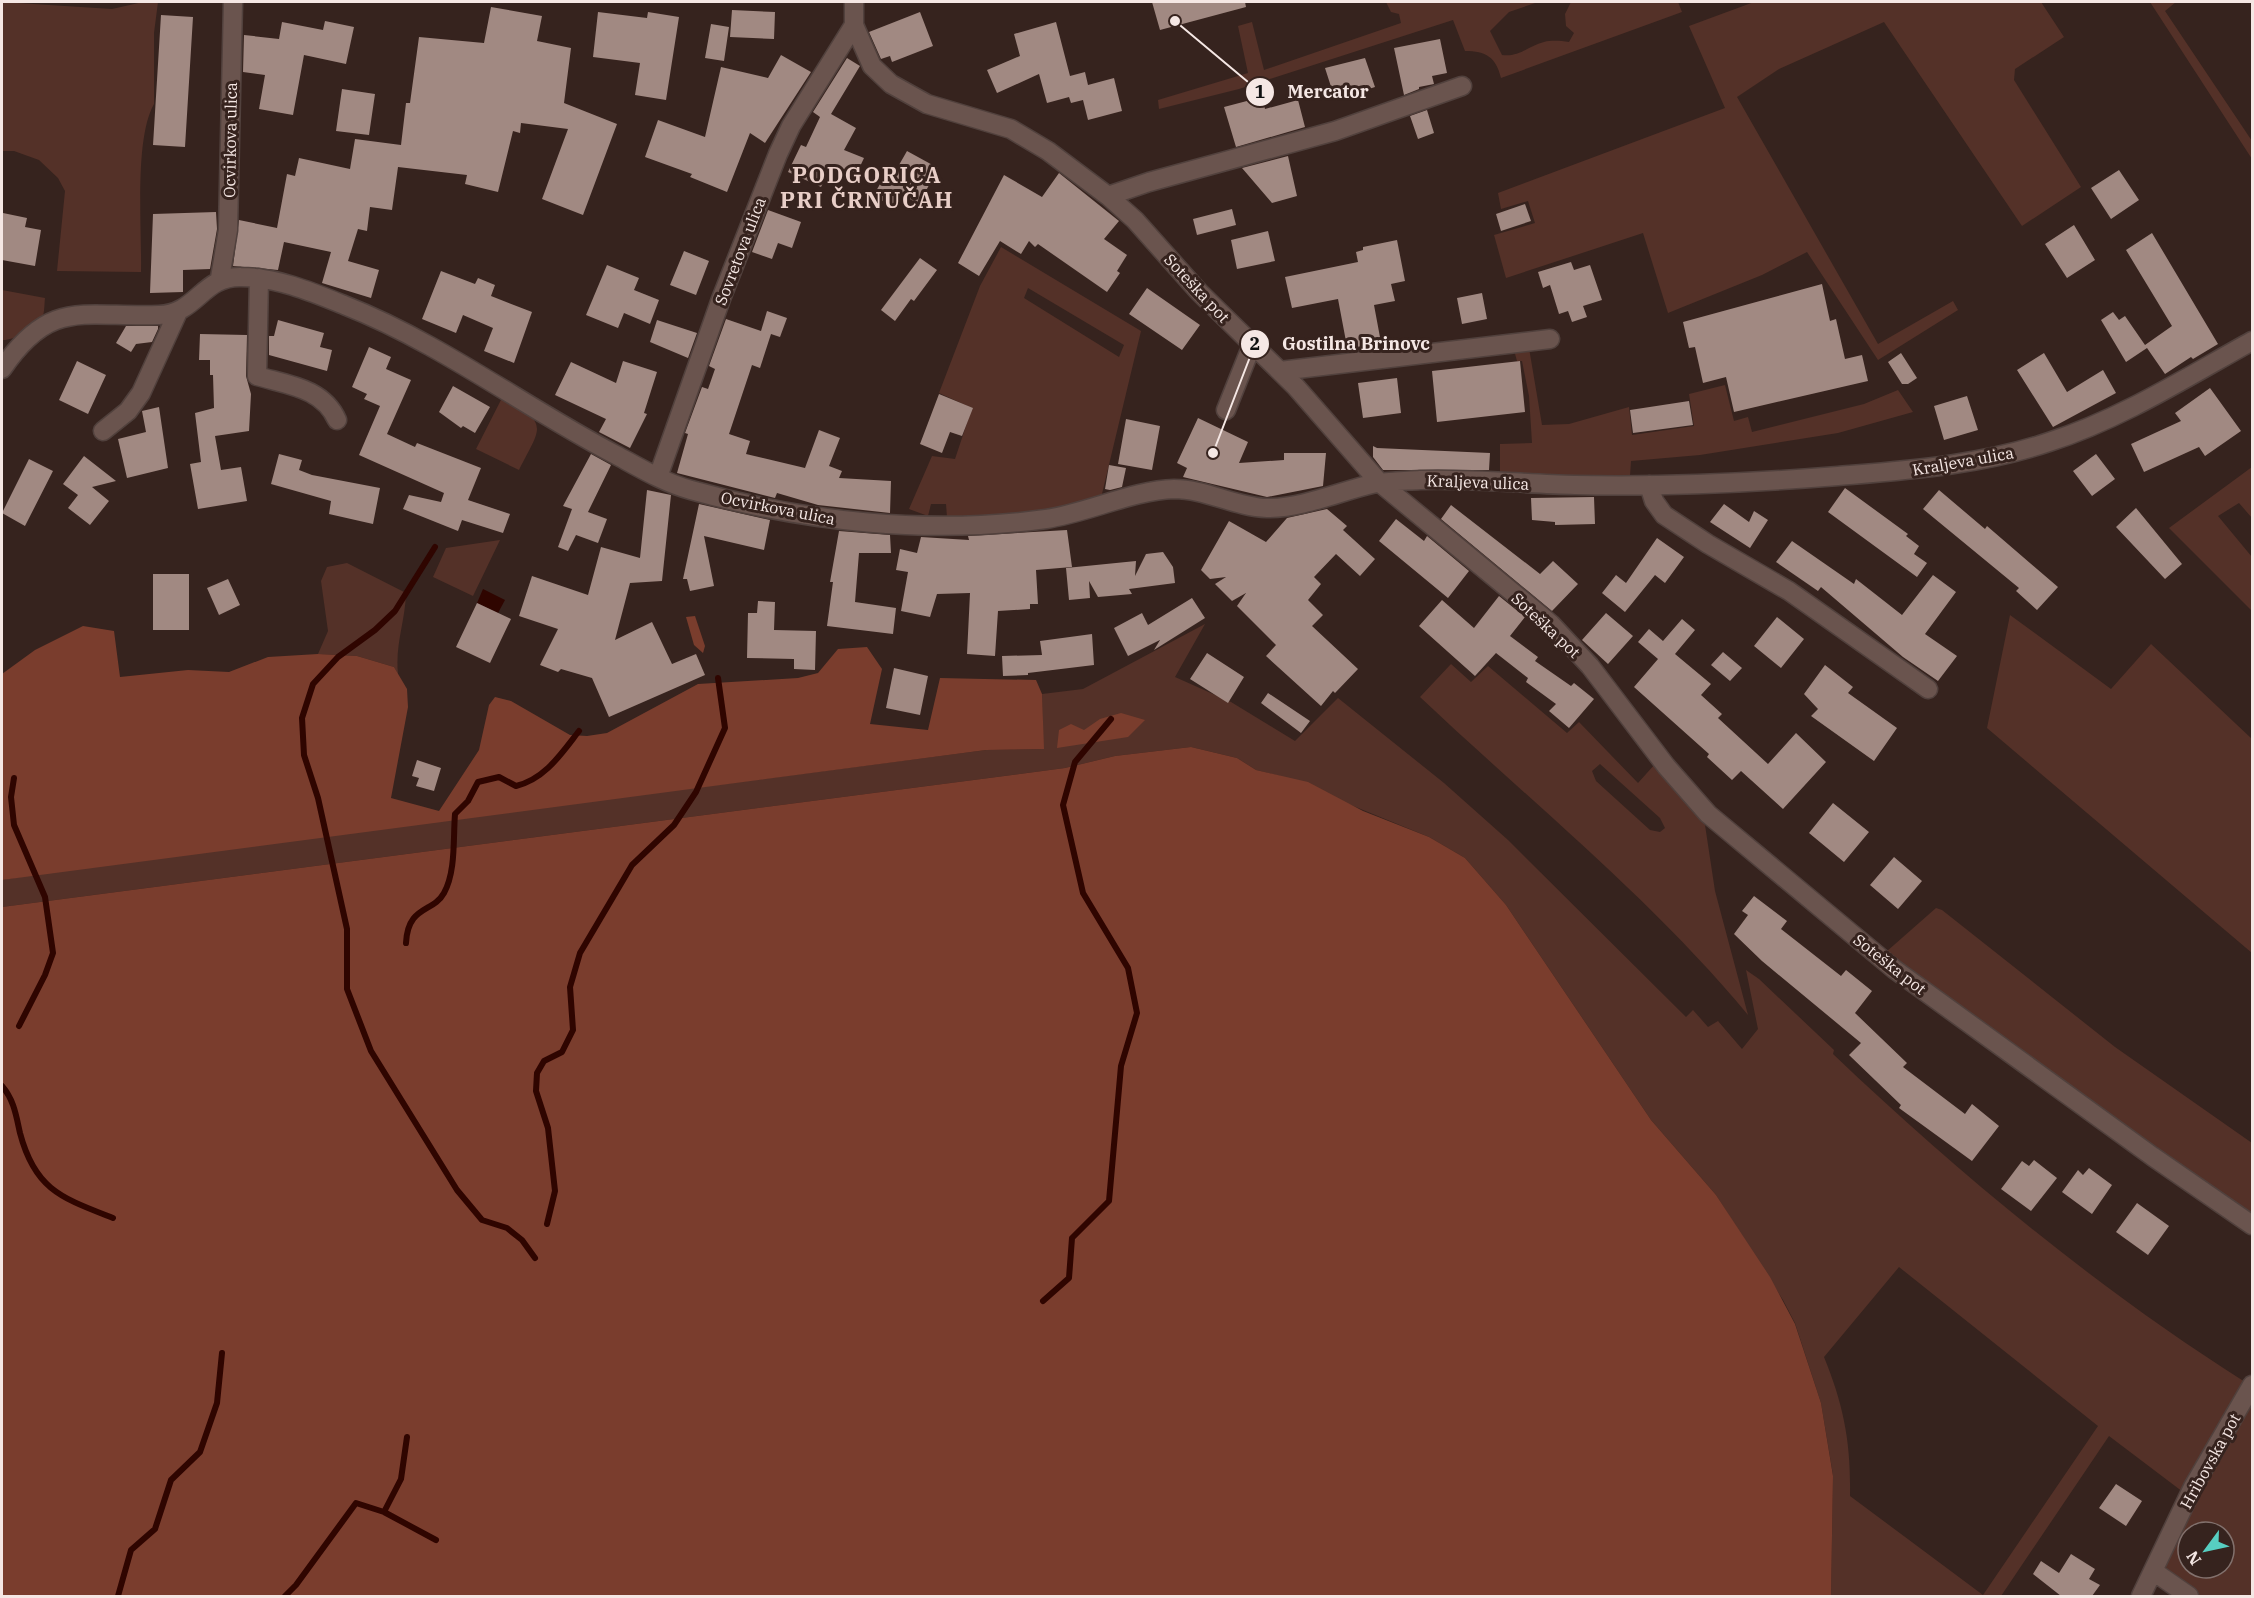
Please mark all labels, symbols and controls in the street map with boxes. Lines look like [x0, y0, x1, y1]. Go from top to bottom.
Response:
callout: Mercator [1245, 74, 1380, 110]
text: 1 [1255, 80, 1266, 103]
text: Mercator [1287, 80, 1369, 103]
street label: Ocvirkova ulica [219, 82, 241, 198]
district label: PODGORICA PRI ČRNUČAH [780, 160, 954, 214]
street label: Sovretova ulica [710, 194, 770, 308]
street label: Soteška pot [1160, 249, 1234, 327]
callout: Gostilna Brinovc [1240, 326, 1442, 362]
text: 2 [1250, 332, 1260, 355]
text: Gostilna Brinovc [1282, 332, 1430, 355]
street label: Kraljeva ulica [1911, 442, 2016, 480]
street label: Kraljeva ulica [1426, 470, 1530, 494]
street label: Ocvirkova ulica [719, 487, 837, 529]
street label: Soteška pot [1507, 588, 1585, 662]
street label: Soteška pot [1850, 929, 1931, 999]
street label: Hribovska pot [2176, 1409, 2245, 1512]
north arrow [2176, 1520, 2236, 1580]
text: N [2182, 1547, 2205, 1569]

